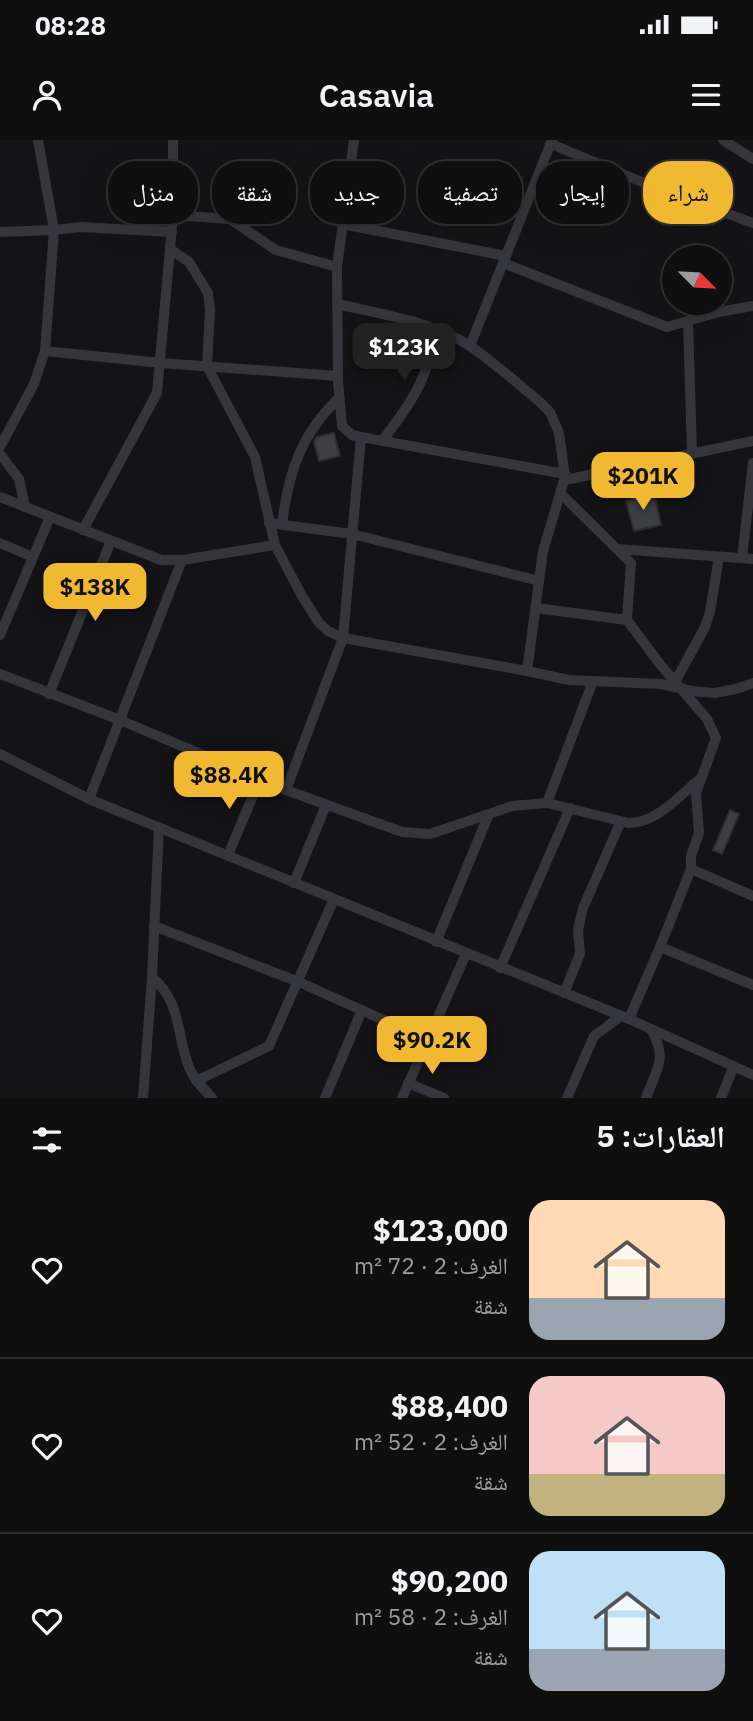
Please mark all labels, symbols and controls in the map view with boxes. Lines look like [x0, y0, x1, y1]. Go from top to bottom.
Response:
text: 08:28 [35, 8, 106, 42]
text: Casavia [319, 74, 434, 116]
icon: person [28, 76, 66, 114]
icon: menu [687, 76, 725, 114]
chip: منزل [108, 161, 198, 224]
chip: شقة [212, 161, 296, 224]
chip: جديد [310, 161, 404, 224]
chip: تصفية [418, 161, 522, 224]
chip: إيجار [536, 161, 629, 224]
chip: شراء [643, 161, 733, 224]
north arrow [662, 245, 732, 315]
map controls [662, 245, 732, 315]
pin: $123K [355, 324, 453, 383]
text: $123K [368, 331, 440, 361]
pin: $201K [594, 452, 692, 512]
text: $201K [607, 460, 679, 490]
pin: $138K [46, 564, 144, 623]
text: $138K [59, 571, 131, 601]
pin: $88.4K [172, 752, 286, 811]
text: $88.4K [190, 759, 268, 789]
pin: $90.2K [375, 1016, 489, 1076]
text: $90.2K [393, 1024, 471, 1054]
text: العقارات: 5 [597, 1116, 725, 1155]
icon: filters [28, 1121, 66, 1159]
text: $123,000 [373, 1210, 508, 1249]
icon: home [585, 1228, 669, 1312]
text: الغرف: 2 · 72 m² [354, 1250, 508, 1280]
icon: heart [28, 1251, 66, 1289]
text: شقة [474, 1290, 508, 1320]
text: $88,400 [391, 1386, 508, 1425]
icon: home [585, 1404, 669, 1488]
text: الغرف: 2 · 52 m² [354, 1426, 508, 1456]
icon: heart [28, 1427, 66, 1465]
text: شقة [474, 1466, 508, 1496]
text: $90,200 [391, 1561, 508, 1600]
icon: home [585, 1579, 669, 1663]
text: الغرف: 2 · 58 m² [354, 1601, 508, 1631]
icon: heart [28, 1602, 66, 1640]
text: شقة [474, 1641, 508, 1671]

